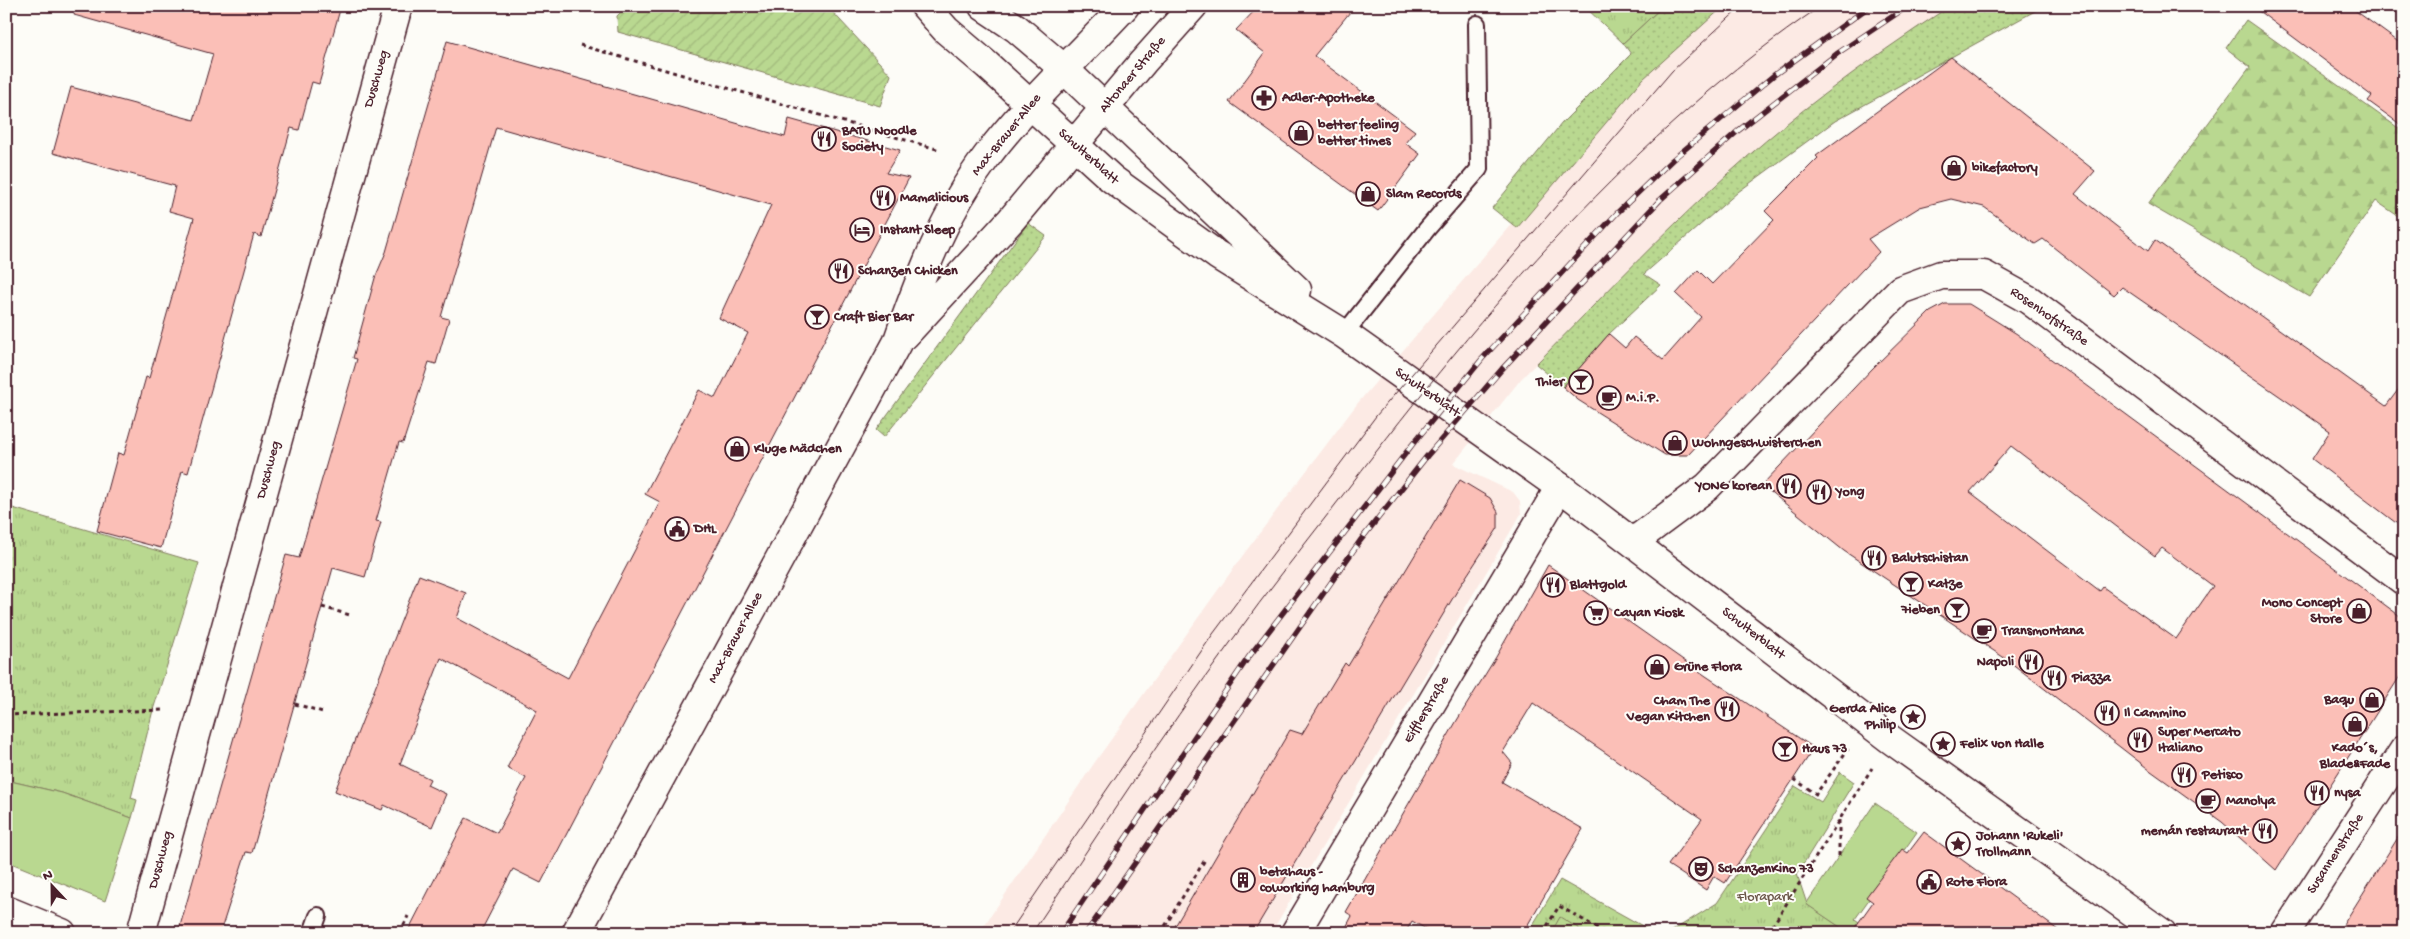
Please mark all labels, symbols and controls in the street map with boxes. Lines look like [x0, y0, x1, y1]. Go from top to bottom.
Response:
street label: Altonaer Straße [1096, 33, 1171, 117]
street label: Duschweg [360, 48, 393, 111]
pharmacy icon: Adler-Apotheke [1251, 85, 1277, 111]
street label: Max-Brauer-Allee [969, 90, 1046, 180]
place label: Adler-Apotheke [1281, 90, 1375, 107]
place label: better feeling better times [1317, 117, 1399, 150]
shop icon: better feeling better times [1288, 120, 1314, 146]
place label: BATU Noodle Society [841, 123, 917, 156]
street label: Schulterblatt [1054, 125, 1123, 190]
restaurant icon: BATU Noodle Society [811, 126, 837, 152]
shop icon: bikefactory [1941, 155, 1967, 181]
place label: bikefactory [1971, 160, 2038, 177]
shop icon: Slam Records [1355, 181, 1381, 207]
restaurant icon: Mamalicious [870, 185, 896, 211]
place label: Slam Records [1386, 186, 1462, 203]
place label: Mamalicious [900, 190, 969, 207]
hotel icon: Instant Sleep [849, 217, 875, 243]
place label: Instant Sleep [880, 222, 955, 239]
restaurant icon: Schanzen Chicken [828, 258, 854, 284]
place label: Schanzen Chicken [858, 263, 958, 280]
street label: Rosenhofstraße [2006, 284, 2092, 351]
bar icon: Craft Bier Bar [804, 304, 830, 330]
place label: Craft Bier Bar [833, 309, 915, 326]
street label: Schulterblatt [1391, 364, 1464, 422]
bar icon: Thier [1568, 369, 1594, 395]
place label: Thier [1535, 374, 1566, 391]
cafe icon: M.i.P. [1596, 385, 1622, 411]
place label: M.i.P. [1626, 390, 1660, 407]
shop icon: Wohngeschwisterchen [1662, 430, 1688, 456]
place label: Wohngeschwisterchen [1691, 435, 1821, 452]
shop icon: Kluge Mädchen [724, 436, 750, 462]
street label: Duschweg [253, 439, 285, 502]
place label: Kluge Mädchen [753, 441, 842, 458]
restaurant icon: YONG korean [1776, 473, 1802, 499]
place label: YONG korean [1694, 478, 1772, 495]
restaurant icon: Yong [1806, 479, 1832, 505]
place label: Yong [1834, 484, 1864, 501]
public building icon: DHL [664, 516, 690, 542]
place label: DHL [692, 521, 717, 538]
restaurant icon: Balutschistan [1861, 545, 1887, 571]
place label: Balutschistan [1891, 550, 1968, 567]
bar icon: Katze [1898, 571, 1924, 597]
restaurant icon: Blattgold [1540, 572, 1566, 598]
place label: Katze [1927, 576, 1963, 593]
place label: Blattgold [1569, 577, 1628, 594]
street label: Max-Brauer-Allee [705, 589, 768, 687]
place label: Mono Concept Store [2262, 595, 2343, 628]
bar icon: 7ieben [1944, 597, 1970, 623]
shop icon: Mono Concept Store [2346, 598, 2372, 624]
supermarket icon: Cayan Kiosk [1583, 600, 1609, 626]
place label: 7ieben [1900, 602, 1940, 619]
street label: Schulterblatt [1718, 604, 1789, 665]
place label: Cayan Kiosk [1613, 605, 1685, 622]
cafe icon: Transmontana [1971, 618, 1997, 644]
place label: Transmontana [2001, 623, 2085, 640]
restaurant icon: Napoli [2018, 649, 2044, 675]
shop icon: Grüne Flora [1644, 654, 1670, 680]
place label: Napoli [1977, 654, 2014, 671]
place label: Grüne Flora [1674, 659, 1743, 676]
restaurant icon: Piazza [2041, 665, 2067, 691]
place label: Piazza [2071, 670, 2112, 687]
street label: Eifflerstraße [1400, 673, 1454, 746]
shop icon: Baqu [2359, 687, 2385, 713]
place label: Baqu [2323, 692, 2354, 709]
place label: Cham The Vegan Kitchen [1626, 693, 1711, 726]
restaurant icon: Cham The Vegan Kitchen [1714, 696, 1740, 722]
restaurant icon: Il Cammino [2094, 700, 2120, 726]
place label: Gerda Alice Philip [1829, 701, 1897, 734]
place icon: Gerda Alice Philip [1900, 704, 1926, 730]
place label: Il Cammino [2124, 705, 2187, 722]
shop icon: Kado´s, Blade&Fade [2342, 711, 2368, 737]
place label: Super Mercato Italiano [2158, 724, 2242, 757]
restaurant icon: Super Mercato Italiano [2127, 727, 2153, 753]
place icon: Felix von Halle [1930, 731, 1956, 757]
bar icon: Haus 73 [1772, 736, 1798, 762]
place label: Felix von Halle [1959, 736, 2045, 753]
place label: Kado´s, Blade&Fade [2319, 740, 2391, 773]
place label: Haus 73 [1802, 741, 1847, 758]
restaurant icon: Petisco [2171, 762, 2197, 788]
place label: Petisco [2201, 767, 2244, 784]
restaurant icon: nysa [2304, 780, 2330, 806]
place label: nysa [2334, 785, 2362, 802]
cafe icon: Manolya [2195, 788, 2221, 814]
place label: Manolya [2226, 793, 2276, 810]
street label: Susannenstraße [2304, 810, 2369, 897]
restaurant icon: memán restaurant [2252, 818, 2278, 844]
place label: memán restaurant [2141, 823, 2249, 840]
place label: Johann 'Rukeli' Trollmann [1975, 828, 2063, 861]
street label: Duschweg [145, 829, 177, 892]
place icon: Johann 'Rukeli' Trollmann [1945, 831, 1971, 857]
theatre icon: SchanzenKino 73 [1688, 856, 1714, 882]
place label: SchanzenKino 73 [1718, 861, 1814, 878]
north arrow [28, 862, 78, 912]
place label: betahaus - coworking hamburg [1259, 864, 1374, 897]
text: N [41, 867, 55, 886]
building icon: betahaus - coworking hamburg [1230, 867, 1256, 893]
public building icon: Rote Flora [1916, 869, 1942, 895]
place label: Rote Flora [1945, 874, 2008, 891]
park label: Florapark [1736, 889, 1795, 906]

